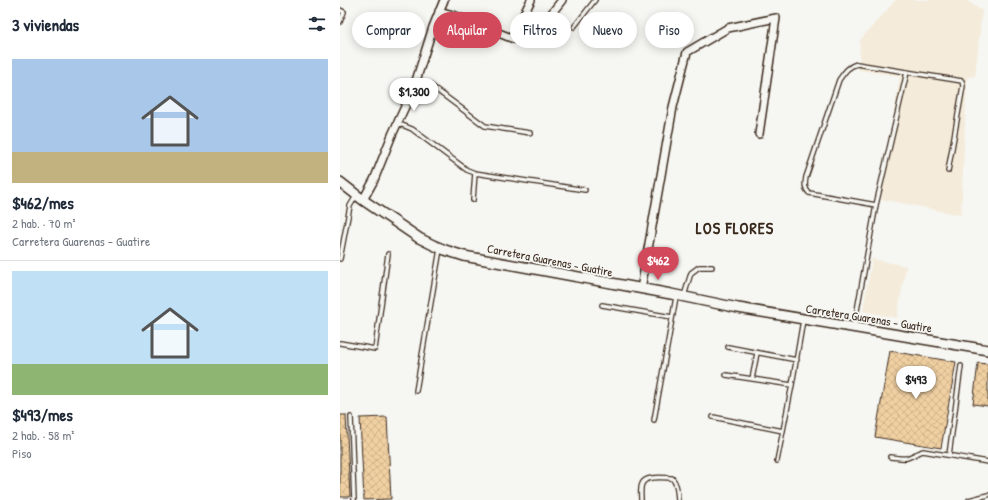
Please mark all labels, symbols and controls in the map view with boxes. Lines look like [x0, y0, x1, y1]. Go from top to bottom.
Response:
chip: Comprar [352, 12, 425, 48]
chip: Alquilar [433, 12, 502, 48]
chip: Filtros [510, 12, 571, 48]
chip: Nuevo [579, 12, 637, 48]
chip: Piso [645, 12, 694, 48]
text: 3 viviendas [12, 13, 79, 36]
icon: filters [306, 13, 328, 35]
pin: $1,300 [381, 78, 447, 112]
text: $1,300 [398, 82, 430, 100]
icon: home [134, 85, 206, 157]
text: $462/mes [12, 191, 74, 214]
text: 2 hab. · 70 m² [12, 214, 75, 232]
district label: LOS FLORES [696, 217, 774, 239]
text: Carretera Guarenas - Guatire [12, 232, 150, 250]
street label: Carretera Guarenas - Guatire [486, 239, 614, 281]
pin: $462 [634, 247, 682, 281]
text: $462 [647, 251, 669, 269]
icon: home [134, 297, 206, 369]
street label: Carretera Guarenas - Guatire [805, 300, 934, 336]
pin: $493 [892, 366, 940, 400]
text: $493 [905, 370, 927, 388]
text: $493/mes [12, 403, 73, 426]
text: 2 hab. · 58 m² [12, 426, 74, 444]
text: Piso [12, 444, 31, 462]

